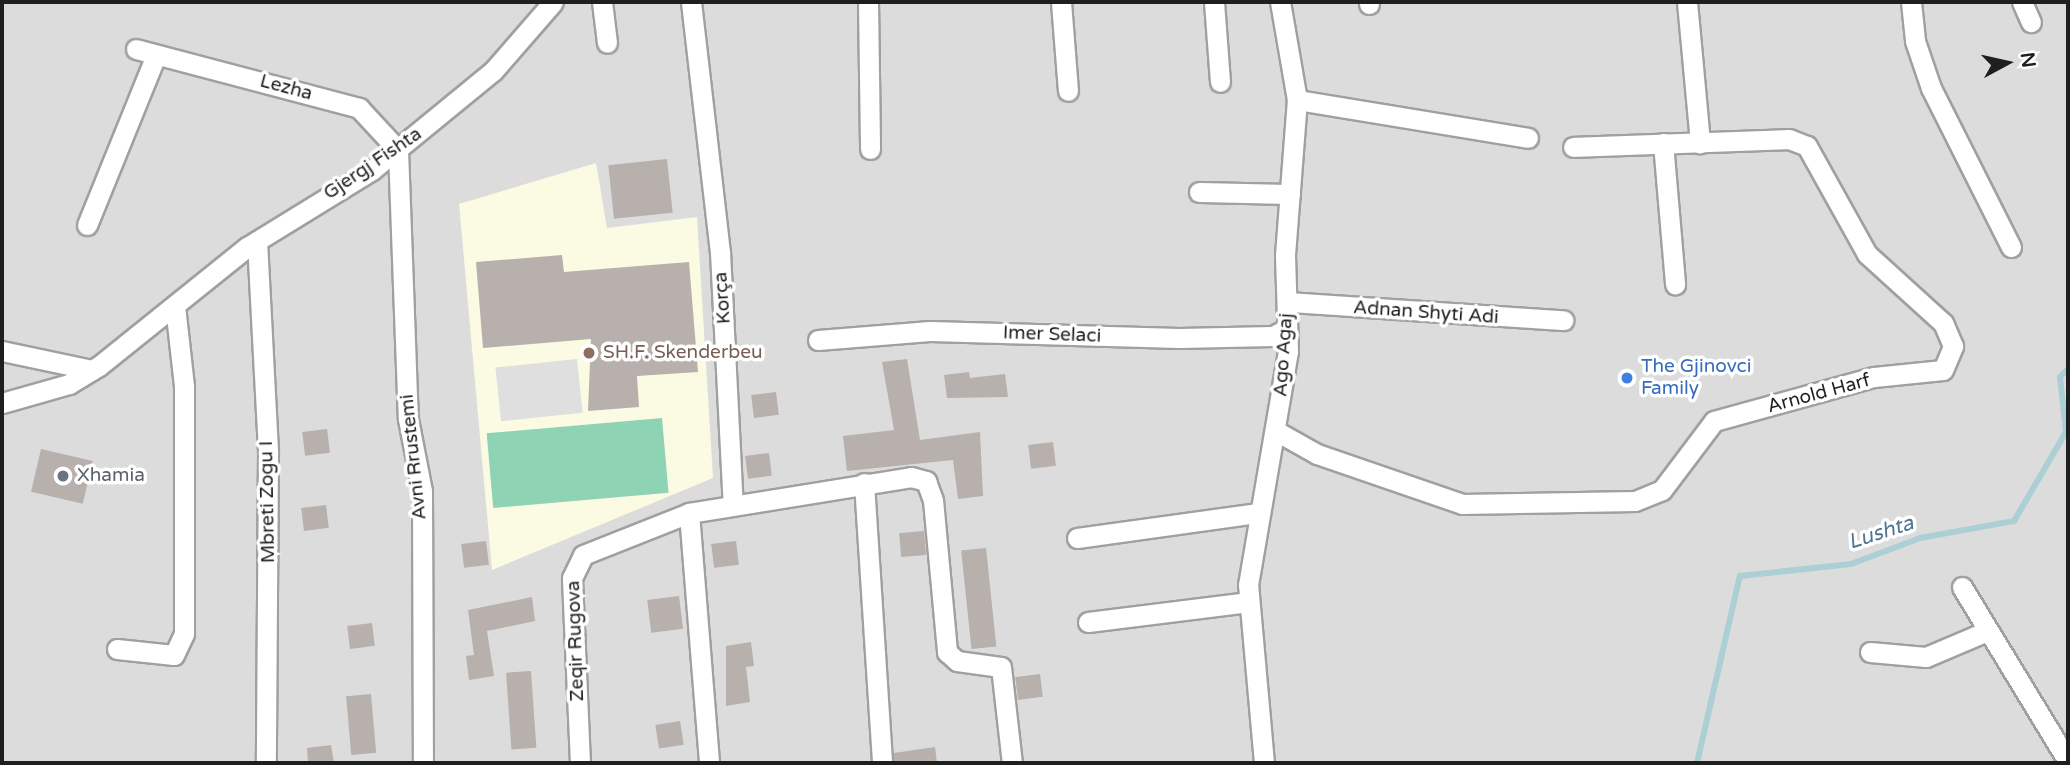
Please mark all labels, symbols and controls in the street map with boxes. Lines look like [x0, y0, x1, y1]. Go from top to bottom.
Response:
north arrow [1972, 28, 2042, 98]
text: N [2016, 51, 2040, 69]
street label: Lezha [257, 70, 315, 106]
street label: Gjergj Fishta [320, 123, 426, 205]
street label: Korça [710, 271, 736, 325]
street label: Adnan Shyti Adi [1352, 297, 1500, 329]
street label: Ago Agaj [1270, 312, 1298, 398]
street label: Imer Selaci [1002, 322, 1102, 348]
place label: SH.F. Skenderbeu [603, 342, 762, 364]
marker: SH.F. Skenderbeu [581, 345, 597, 361]
place label: The Gjinovci Family [1641, 356, 1751, 400]
street label: Arnold Harf [1765, 369, 1873, 419]
marker: The Gjinovci Family [1619, 370, 1635, 386]
street label: Avni Rrustemi [396, 393, 432, 521]
street label: Mbreti Zogu I [256, 441, 280, 563]
place label: Xhamia [77, 465, 145, 487]
marker: Xhamia [55, 468, 71, 484]
water label: Lushta [1845, 511, 1917, 555]
street label: Zeqir Rugova [562, 580, 590, 702]

